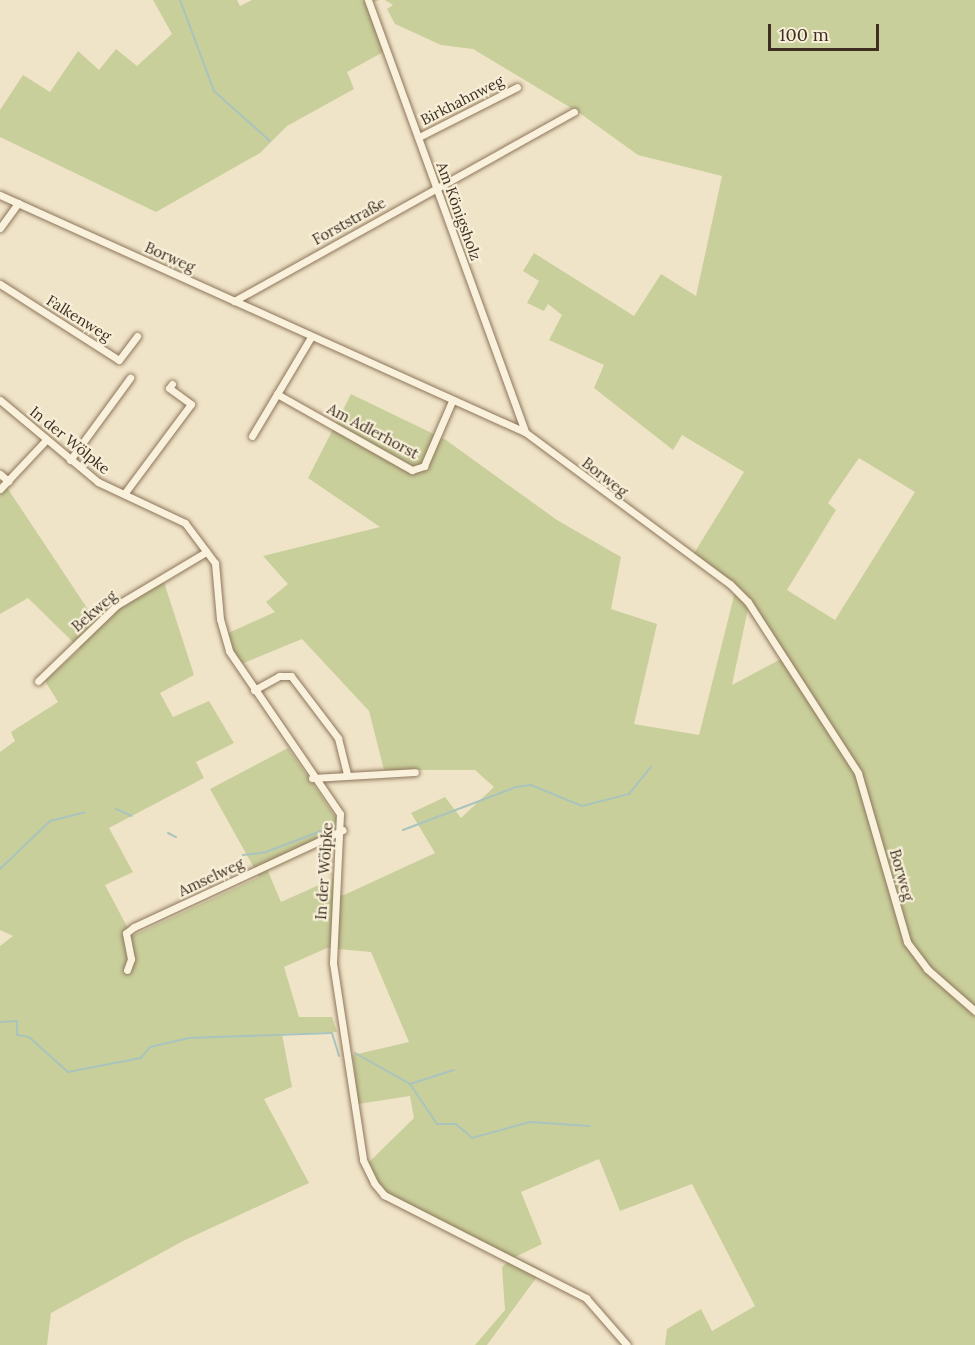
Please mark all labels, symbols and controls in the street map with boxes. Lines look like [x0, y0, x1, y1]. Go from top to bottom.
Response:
scale bar [771, 12, 882, 50]
text: 100 m [779, 23, 829, 46]
street label: Birkhahnweg [417, 71, 507, 129]
street label: Am Königsholz [433, 159, 485, 263]
street label: Forststraße [309, 193, 389, 249]
street label: Borweg [142, 238, 198, 276]
street label: Falkenweg [43, 291, 115, 345]
street label: Am Adlerhorst [324, 399, 422, 463]
street label: In der Wölpke [26, 402, 114, 478]
street label: Borweg [579, 454, 631, 500]
street label: Bekweg [68, 587, 120, 635]
street label: In der Wölpke [312, 822, 336, 920]
street label: Borweg [886, 847, 918, 903]
street label: Amselweg [175, 854, 247, 900]

